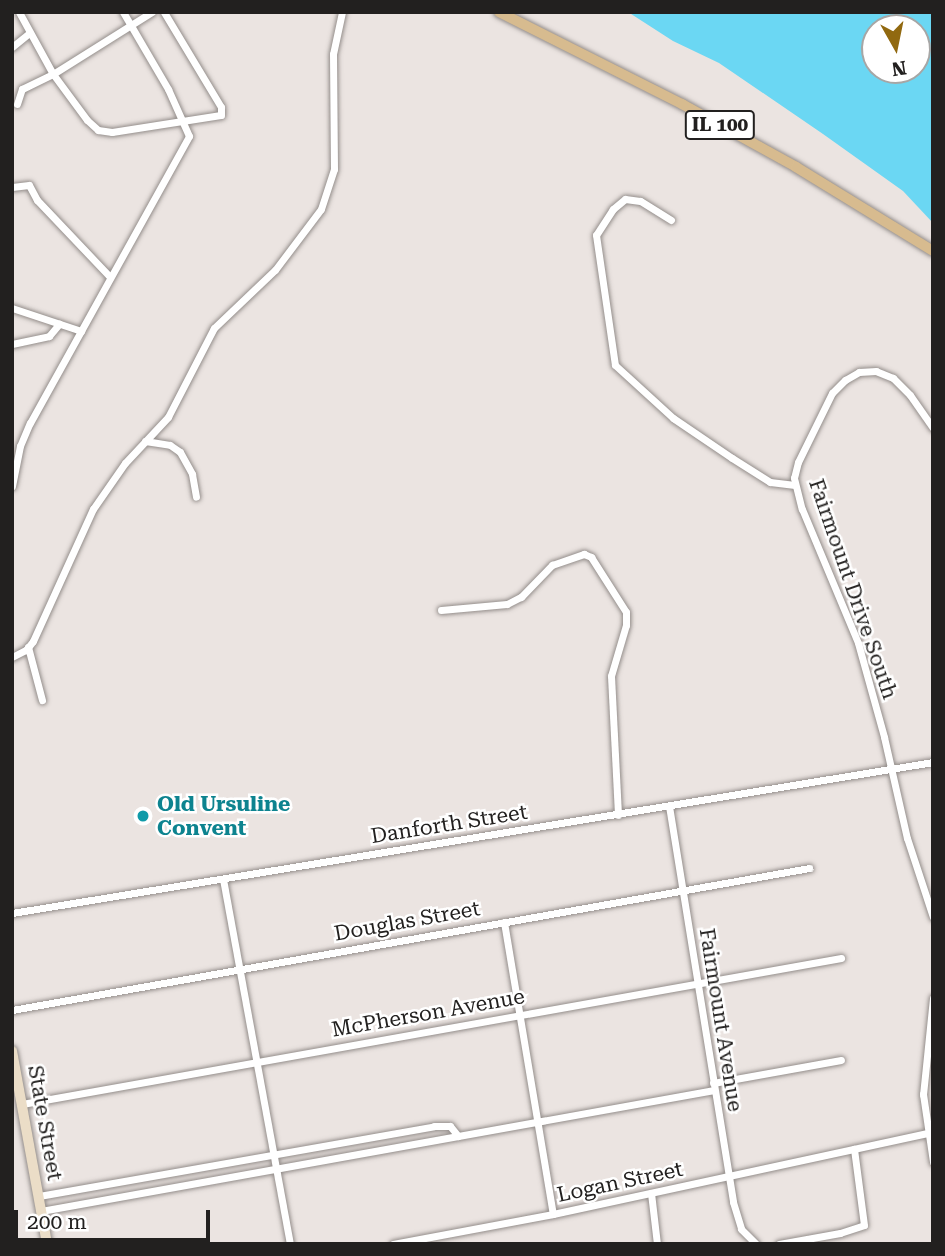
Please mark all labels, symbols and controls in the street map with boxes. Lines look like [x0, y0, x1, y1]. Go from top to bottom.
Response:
north arrow [861, 14, 931, 84]
text: N [890, 56, 908, 81]
road number: IL 100 [683, 110, 757, 140]
street label: Fairmount Drive South [803, 476, 903, 702]
place label: Old Ursuline Convent [157, 791, 290, 841]
street label: Danforth Street [369, 799, 529, 849]
marker: Old Ursuline Convent [135, 808, 151, 824]
street label: Douglas Street [332, 896, 482, 946]
street label: Fairmount Avenue [694, 926, 748, 1114]
street label: McPherson Avenue [330, 984, 526, 1042]
street label: State Street [22, 1063, 68, 1183]
street label: Logan Street [555, 1156, 685, 1208]
scale bar [18, 1196, 214, 1240]
text: 200 m [27, 1210, 87, 1234]

